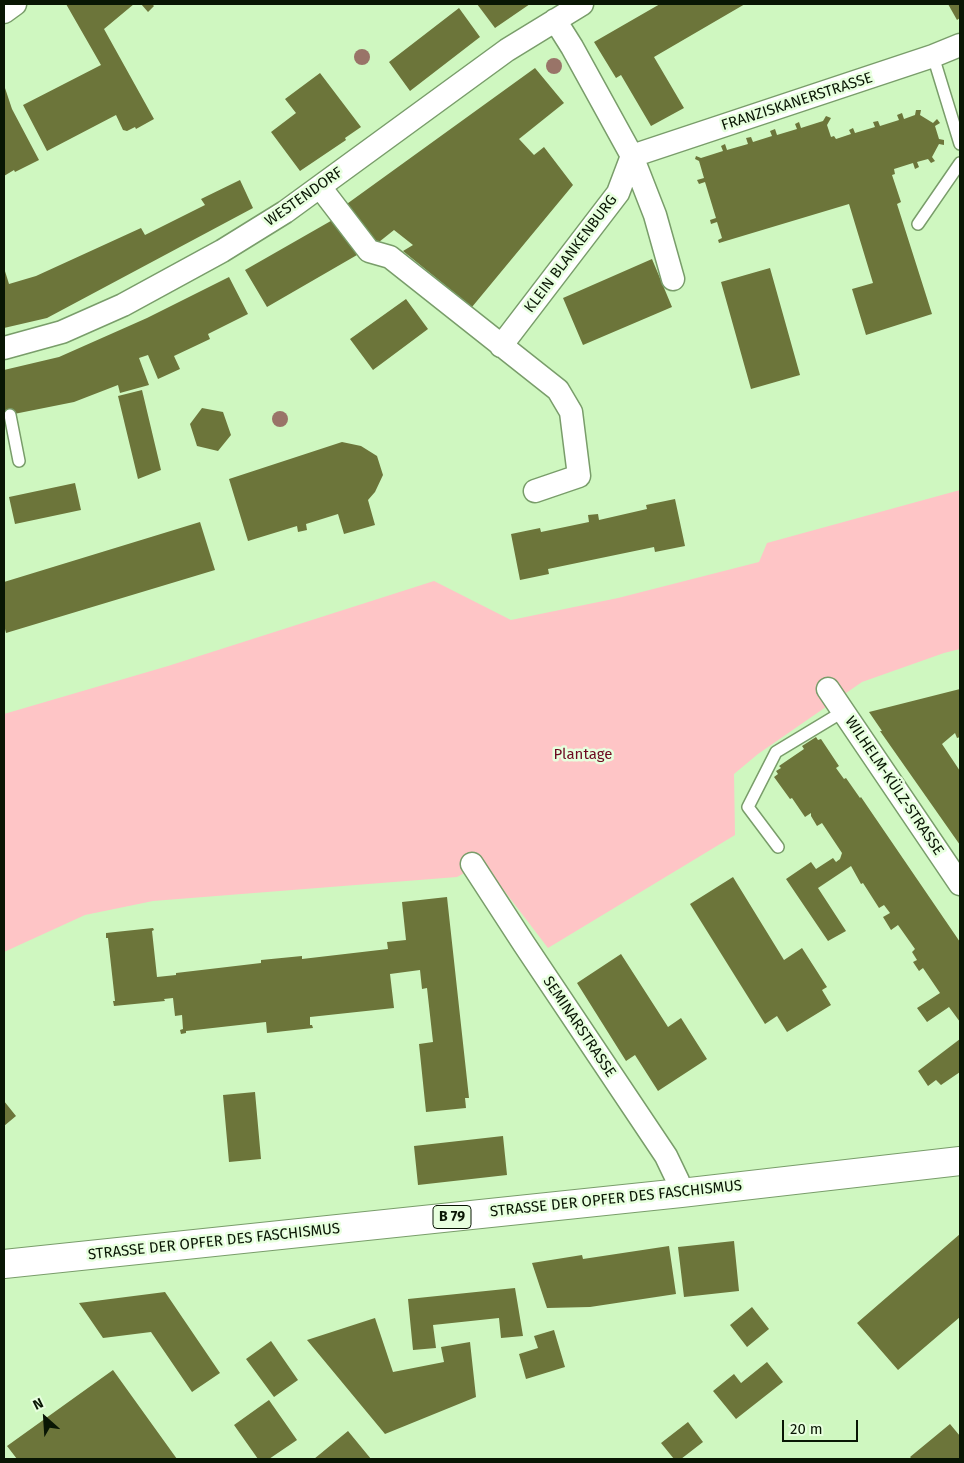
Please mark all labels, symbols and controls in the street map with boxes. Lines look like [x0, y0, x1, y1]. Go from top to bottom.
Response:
street label: FRANZISKANERSTRASSE [719, 69, 875, 135]
street label: WESTENDORF [262, 164, 346, 230]
street label: KLEIN BLANKENBURG [521, 191, 621, 317]
street label: WILHELM-KÜLZ-STRASSE [841, 713, 947, 859]
park label: Plantage [554, 746, 612, 764]
street label: SEMINARSTRASSE [539, 973, 619, 1081]
street label: STRASSE DER OPFER DES FASCHISMUS [489, 1177, 743, 1221]
road number: B 79 [433, 1206, 471, 1228]
street label: STRASSE DER OPFER DES FASCHISMUS [87, 1220, 341, 1264]
north arrow [20, 1393, 70, 1443]
text: N [30, 1394, 46, 1414]
scale bar [784, 1410, 860, 1442]
text: 20 m [790, 1420, 823, 1438]

